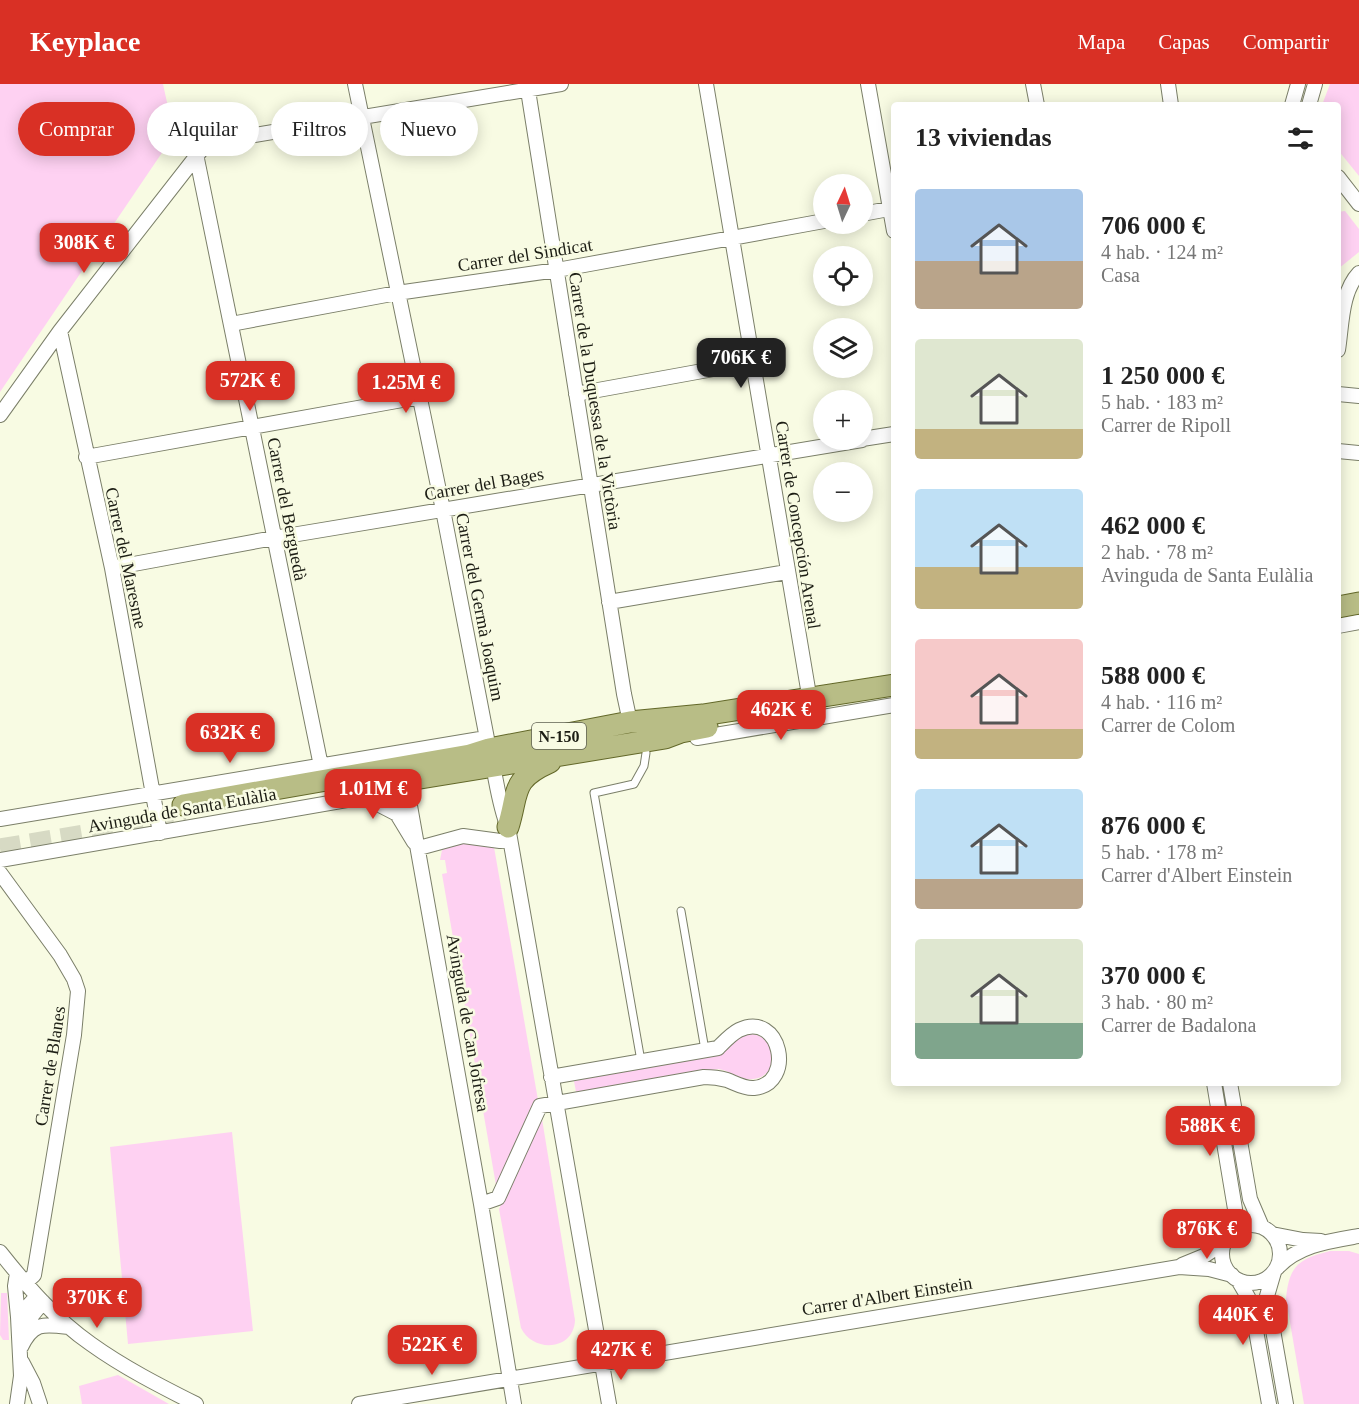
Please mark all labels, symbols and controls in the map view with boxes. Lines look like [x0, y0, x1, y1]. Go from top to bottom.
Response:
text: Keyplace [30, 26, 140, 57]
text: Mapa [1078, 30, 1125, 54]
text: Capas [1158, 30, 1210, 54]
text: Compartir [1243, 30, 1329, 54]
chip: Comprar [18, 102, 135, 156]
chip: Alquilar [147, 102, 259, 156]
chip: Filtros [271, 102, 368, 156]
chip: Nuevo [380, 102, 478, 156]
icon: filters [1284, 122, 1317, 155]
text: 13 viviendas [915, 123, 1052, 152]
north arrow [813, 174, 873, 234]
map controls [813, 174, 873, 522]
text: 706 000 € [1101, 211, 1205, 240]
icon: home [963, 213, 1035, 285]
pin: 308K € [35, 223, 133, 274]
text: 308K € [54, 231, 114, 253]
street label: Carrer del Sindicat [456, 234, 594, 276]
text: 4 hab. · 124 m² [1101, 241, 1223, 263]
button: locate [813, 246, 873, 306]
text: Casa [1101, 264, 1140, 286]
street label: Carrer de la Duquessa de la Victòria [565, 271, 625, 531]
button: layers [813, 318, 873, 378]
pin: 706K € [692, 338, 790, 389]
text: 706K € [711, 346, 771, 368]
pin: 572K € [201, 361, 299, 412]
text: 1 250 000 € [1101, 361, 1225, 390]
pin: 1.25M € [351, 363, 461, 414]
icon: home [963, 363, 1035, 435]
text: 572K € [220, 369, 280, 391]
text: 1.25M € [372, 371, 440, 393]
button: + [813, 390, 873, 450]
text: 5 hab. · 183 m² [1101, 391, 1223, 413]
text: Carrer de Ripoll [1101, 414, 1231, 436]
street label: Carrer de Concepción Arenal [772, 420, 824, 630]
street label: Carrer del Berguedà [263, 436, 311, 582]
button: − [813, 462, 873, 522]
street label: Carrer del Bages [423, 464, 545, 504]
street label: Carrer del Maresme [101, 486, 151, 630]
street label: Carrer del Germà Joaquim [452, 511, 508, 703]
text: 462 000 € [1101, 511, 1205, 540]
icon: home [963, 513, 1035, 585]
text: 2 hab. · 78 m² [1101, 541, 1213, 563]
text: Avinguda de Santa Eulàlia [1101, 564, 1313, 586]
text: 588 000 € [1101, 661, 1205, 690]
icon: home [963, 663, 1035, 735]
pin: 462K € [732, 690, 830, 741]
text: 4 hab. · 116 m² [1101, 691, 1222, 713]
text: 462K € [751, 698, 811, 720]
pin: 632K € [181, 713, 279, 764]
text: Carrer de Colom [1101, 714, 1235, 736]
text: 632K € [200, 721, 260, 743]
road number: N-150 [532, 723, 586, 749]
pin: 1.01M € [318, 769, 428, 820]
text: 1.01M € [339, 777, 407, 799]
street label: Avinguda de Santa Eulàlia [86, 784, 278, 836]
text: 876 000 € [1101, 811, 1205, 840]
icon: home [963, 813, 1035, 885]
text: 5 hab. · 178 m² [1101, 841, 1223, 863]
text: Carrer d'Albert Einstein [1101, 864, 1292, 886]
street label: Avinguda de Can Jofresa [443, 933, 493, 1113]
text: 370 000 € [1101, 961, 1205, 990]
icon: home [963, 963, 1035, 1035]
text: 3 hab. · 80 m² [1101, 991, 1213, 1013]
street label: Carrer de Blanes [31, 1005, 69, 1127]
text: Carrer de Badalona [1101, 1014, 1256, 1036]
pin: 588K € [1161, 1106, 1259, 1157]
text: 588K € [1180, 1114, 1240, 1136]
pin: 876K € [1158, 1209, 1256, 1260]
text: 876K € [1177, 1217, 1237, 1239]
street label: Carrer d'Albert Einstein [800, 1273, 974, 1319]
pin: 370K € [48, 1278, 146, 1329]
text: 370K € [67, 1286, 127, 1308]
pin: 440K € [1194, 1295, 1292, 1346]
text: 440K € [1213, 1303, 1273, 1325]
pin: 522K € [383, 1325, 481, 1376]
pin: 427K € [572, 1330, 670, 1381]
text: 522K € [402, 1333, 462, 1355]
text: 427K € [591, 1338, 651, 1360]

